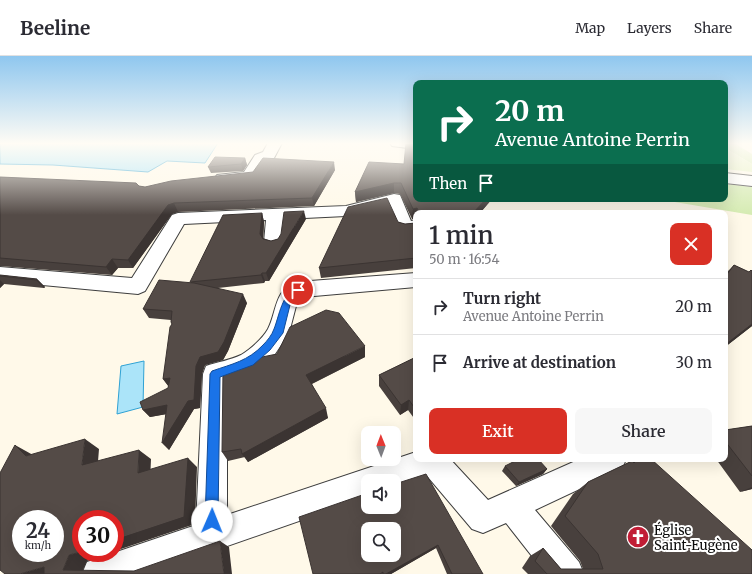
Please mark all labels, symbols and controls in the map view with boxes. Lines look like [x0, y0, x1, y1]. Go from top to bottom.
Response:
text: Beeline [20, 16, 90, 40]
text: Map [575, 19, 605, 37]
text: Layers [627, 19, 672, 37]
text: Share [694, 19, 732, 37]
text: 20 m [495, 93, 564, 129]
icon: right [429, 96, 481, 148]
text: Avenue Antoine Perrin [495, 128, 690, 151]
icon: arrive [475, 172, 497, 194]
text: Then [429, 174, 467, 193]
text: 1 min [429, 220, 494, 251]
button: close [670, 223, 712, 265]
text: 50 m · 16:54 [429, 251, 499, 268]
pin [281, 273, 315, 307]
icon: arrive [287, 279, 309, 301]
text: Turn right [463, 289, 541, 308]
icon: right [429, 296, 451, 318]
text: 20 m [675, 297, 712, 316]
text: Avenue Antoine Perrin [463, 308, 604, 325]
icon: arrive [429, 352, 451, 374]
text: Arrive at destination [463, 353, 616, 372]
text: 30 m [675, 353, 712, 372]
button: Exit [429, 408, 567, 454]
button: Share [575, 408, 712, 454]
north arrow [361, 426, 401, 466]
map controls [361, 426, 401, 562]
button: sound [361, 474, 401, 514]
position arrow [191, 500, 233, 542]
speed limit sign: 30 [72, 510, 124, 562]
text: 24 [26, 518, 50, 543]
place label: Église Saint-Eugène [654, 521, 738, 554]
button: search [361, 522, 401, 562]
church icon: Église Saint-Eugène [625, 524, 651, 550]
text: km/h [25, 539, 51, 552]

